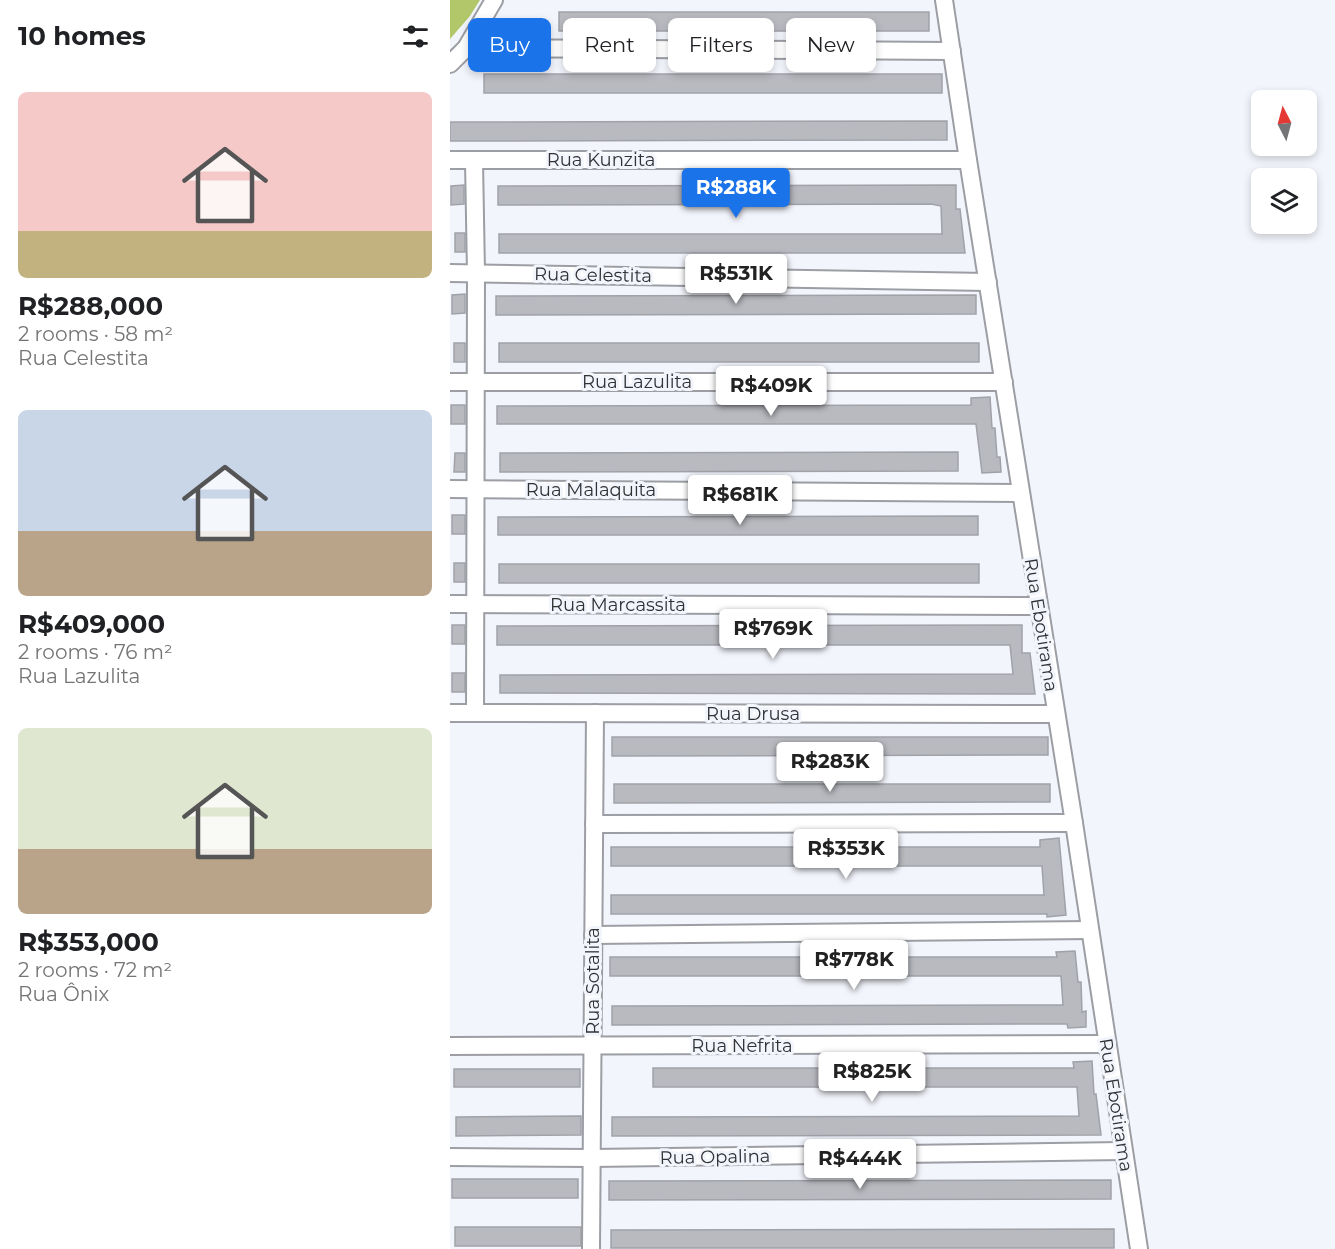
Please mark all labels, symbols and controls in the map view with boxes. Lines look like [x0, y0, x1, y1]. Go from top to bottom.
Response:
chip: Buy [468, 18, 551, 72]
chip: Rent [563, 18, 656, 72]
chip: Filters [668, 18, 774, 72]
chip: New [786, 18, 876, 72]
text: 10 homes [18, 20, 146, 52]
icon: filters [399, 20, 432, 53]
north arrow [1251, 90, 1317, 156]
map controls [1251, 90, 1317, 234]
icon: home [171, 131, 279, 239]
street label: Rua Kunzita [547, 149, 655, 171]
pin: R$288K [687, 168, 785, 219]
button: layers [1251, 168, 1317, 234]
text: R$288K [696, 175, 776, 199]
pin: R$531K [687, 254, 785, 305]
text: R$531K [699, 261, 773, 285]
street label: Rua Celestita [534, 263, 652, 287]
text: R$288,000 [18, 290, 163, 322]
text: 2 rooms · 58 m² [18, 322, 173, 346]
text: Rua Celestita [18, 346, 149, 370]
pin: R$409K [722, 366, 820, 417]
street label: Rua Lazulita [582, 371, 692, 393]
text: R$409K [730, 373, 812, 397]
icon: home [171, 449, 279, 557]
pin: R$681K [691, 475, 789, 526]
street label: Rua Malaquita [526, 479, 656, 501]
text: R$681K [702, 482, 778, 506]
street label: Rua Ebotirama [1020, 557, 1062, 693]
street label: Rua Marcassita [550, 594, 686, 616]
text: R$409,000 [18, 608, 165, 640]
pin: R$769K [724, 609, 822, 660]
text: R$769K [733, 616, 813, 640]
text: 2 rooms · 76 m² [18, 640, 173, 664]
text: Rua Lazulita [18, 664, 140, 688]
street label: Rua Drusa [706, 703, 800, 725]
pin: R$283K [781, 742, 879, 793]
text: R$283K [790, 749, 870, 773]
icon: home [171, 767, 279, 875]
pin: R$353K [797, 829, 895, 880]
text: R$353K [807, 836, 885, 860]
text: R$353,000 [18, 926, 159, 958]
street label: Rua Sotalita [582, 927, 604, 1035]
pin: R$778K [805, 940, 903, 991]
text: R$778K [814, 947, 894, 971]
text: 2 rooms · 72 m² [18, 958, 172, 982]
text: Rua Ônix [18, 982, 109, 1006]
street label: Rua Nefrita [691, 1035, 793, 1057]
street label: Rua Ebotirama [1095, 1037, 1137, 1173]
pin: R$825K [823, 1052, 921, 1103]
text: R$825K [832, 1059, 912, 1083]
pin: R$444K [811, 1139, 909, 1190]
street label: Rua Opalina [659, 1145, 771, 1169]
text: R$444K [818, 1146, 902, 1170]

